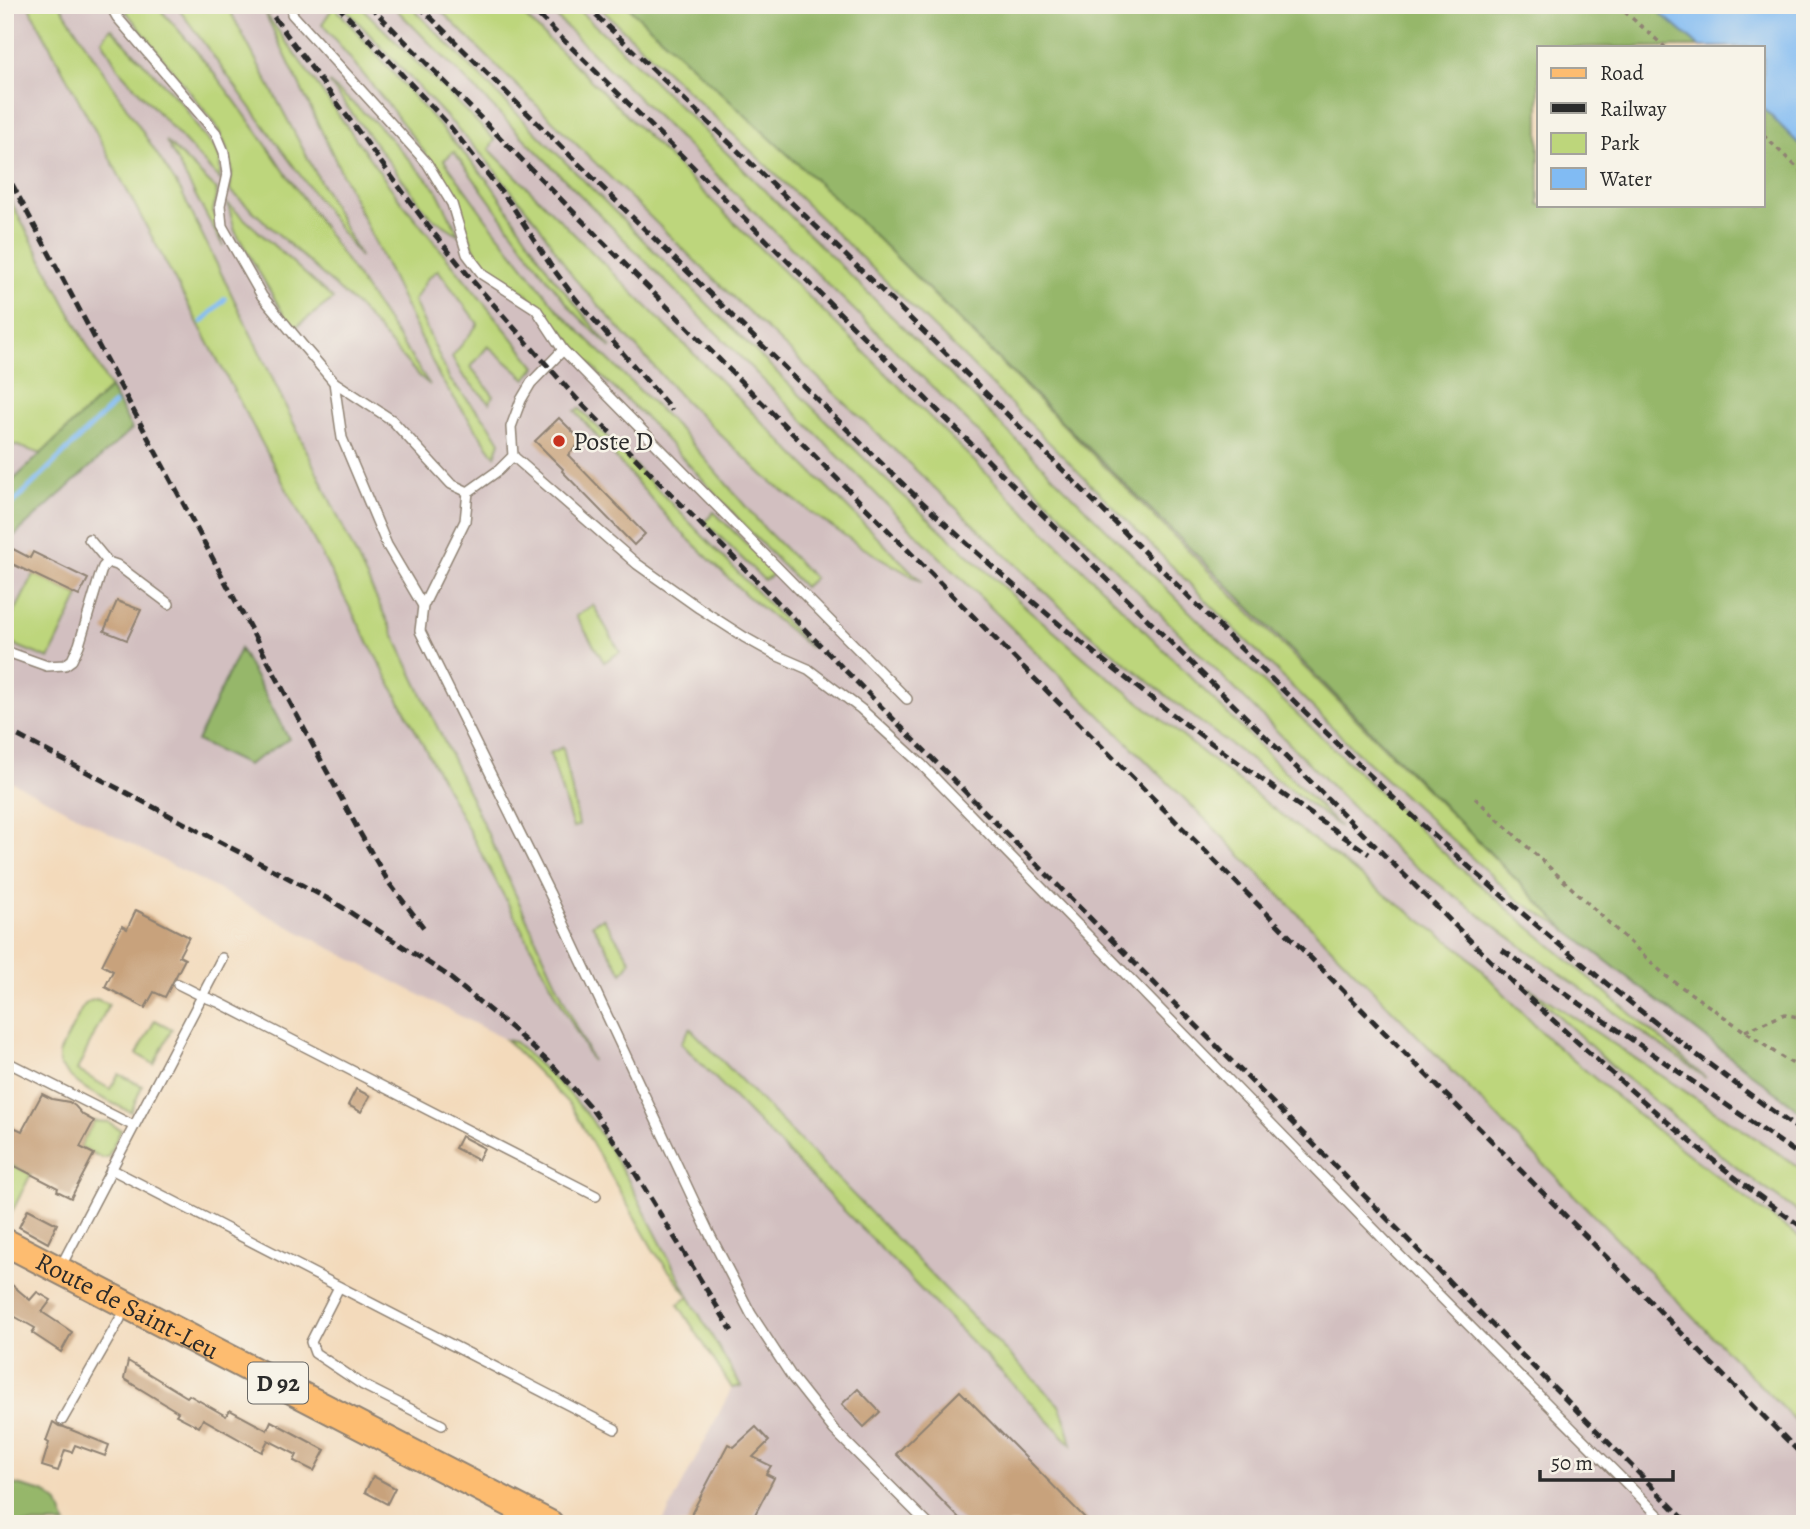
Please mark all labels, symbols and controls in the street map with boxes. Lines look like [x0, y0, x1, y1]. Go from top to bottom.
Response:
legend [1537, 46, 1764, 206]
text: Road [1600, 59, 1644, 87]
text: Railway [1600, 95, 1667, 123]
text: Park [1600, 129, 1640, 157]
text: Water [1599, 165, 1652, 193]
place label: Poste D [573, 424, 653, 459]
marker: Poste D [551, 433, 567, 449]
street label: Route de Saint-Leu [30, 1244, 226, 1368]
road number: D 92 [248, 1363, 308, 1404]
scale bar [1540, 1438, 1674, 1482]
text: 50 m [1551, 1449, 1593, 1477]

